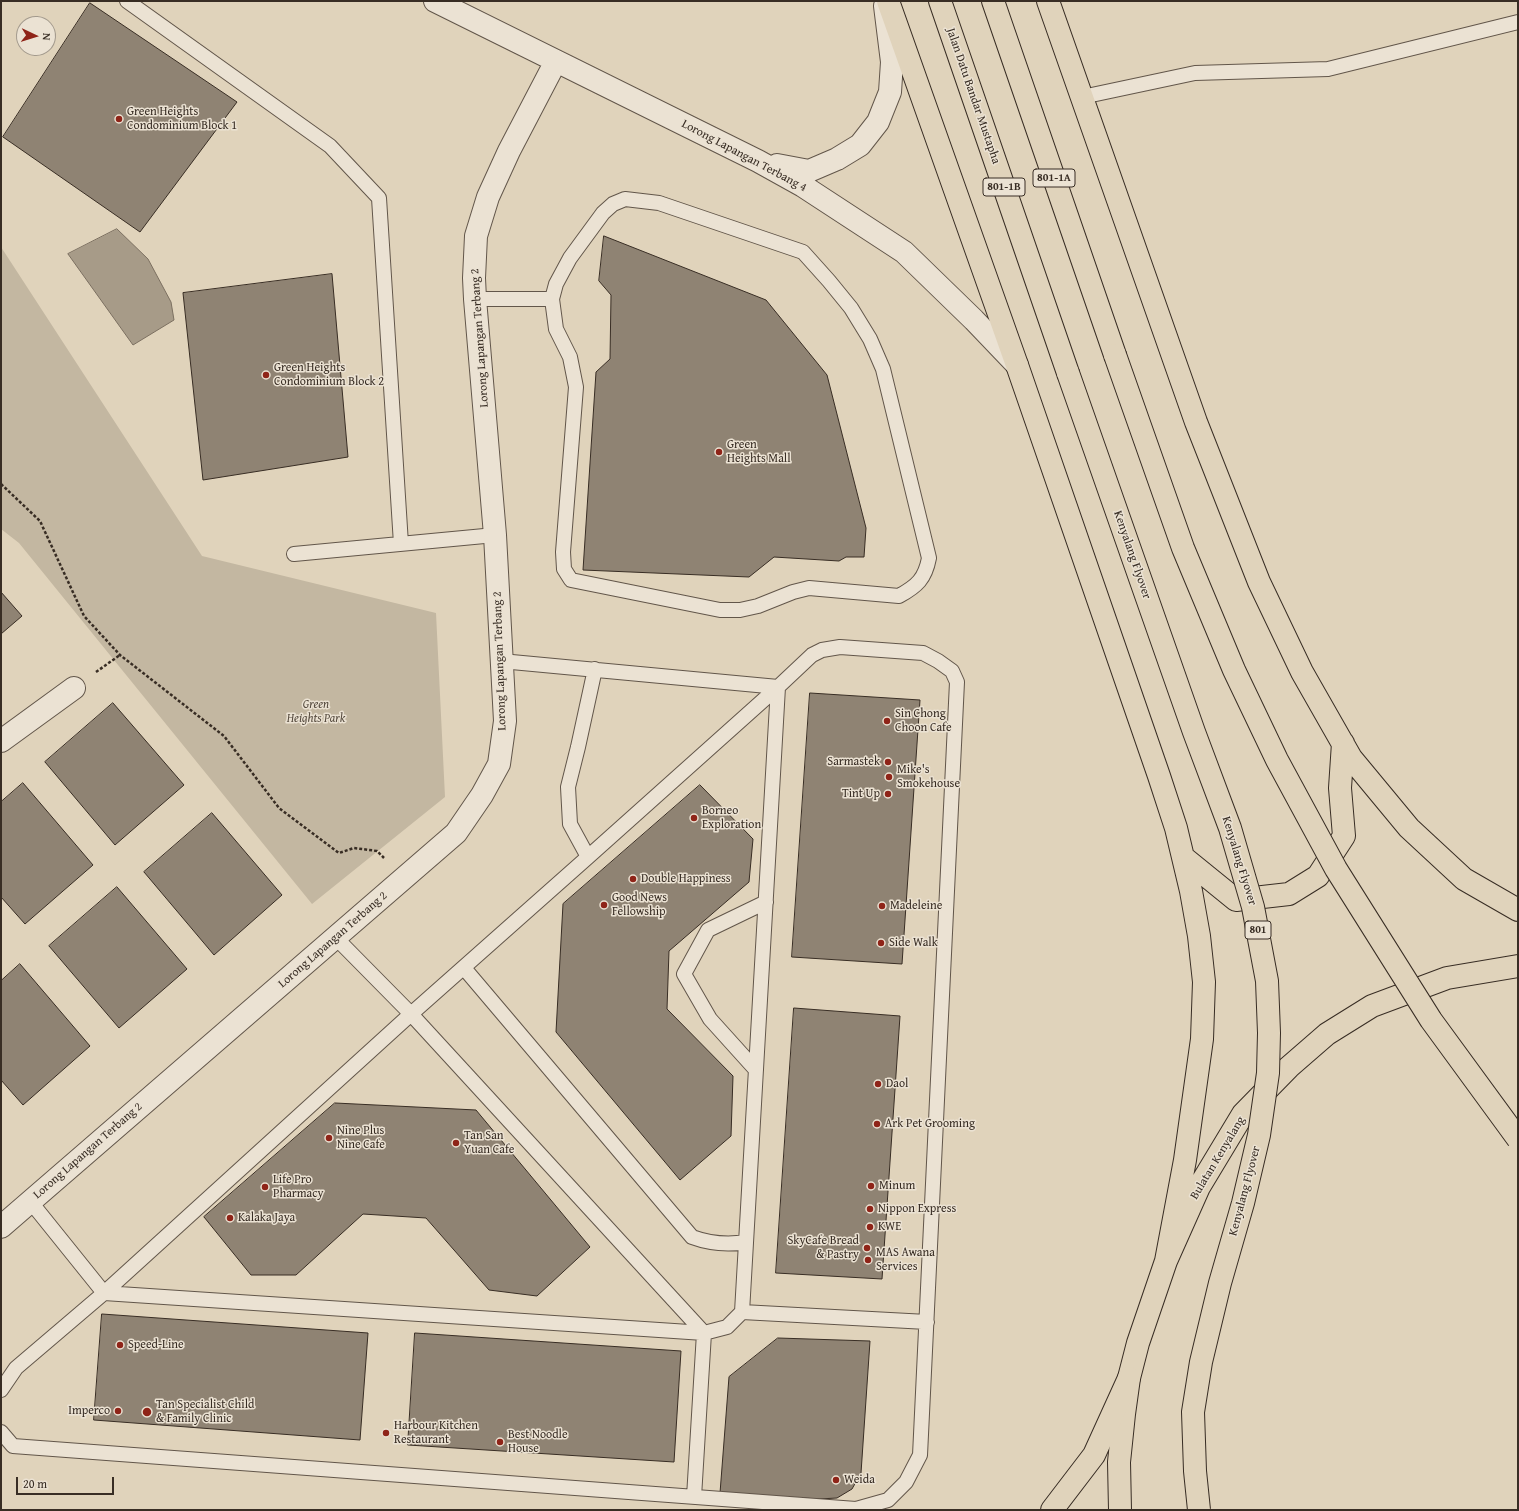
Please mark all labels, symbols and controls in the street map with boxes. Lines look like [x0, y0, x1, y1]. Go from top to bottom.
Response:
north arrow [16, 16, 56, 56]
street label: Jalan Datu Bandar Mustapha [943, 26, 1003, 166]
text: N [39, 33, 55, 41]
place label: Green Heights Condominium Block 1 [127, 105, 237, 133]
marker: Green Heights Condominium Block 1 [114, 114, 124, 124]
street label: Lorong Lapangan Terbang 4 [679, 117, 809, 195]
road number: 801-1A [1033, 169, 1075, 187]
road number: 801-1B [983, 178, 1025, 196]
street label: Lorong Lapangan Terbang 2 [468, 268, 492, 408]
place label: Green Heights Condominium Block 2 [274, 361, 384, 389]
marker: Green Heights Condominium Block 2 [261, 370, 271, 380]
place label: Green Heights Mall [727, 438, 791, 466]
marker: Green Heights Mall [714, 447, 724, 457]
street label: Kenyalang Flyover [1110, 509, 1154, 601]
street label: Lorong Lapangan Terbang 2 [490, 591, 510, 731]
park label: Green Heights Park [287, 698, 345, 726]
place label: Sin Chong Choon Cafe [895, 707, 952, 735]
marker: Sin Chong Choon Cafe [882, 716, 892, 726]
place label: Sarmastek [827, 755, 880, 769]
marker: Sarmastek [883, 757, 893, 767]
place label: Mike's Smokehouse [897, 763, 960, 791]
marker: Mike's Smokehouse [884, 772, 894, 782]
place label: Tint Up [842, 787, 880, 801]
marker: Tint Up [883, 789, 893, 799]
place label: Borneo Exploration [702, 804, 761, 832]
marker: Borneo Exploration [689, 813, 699, 823]
street label: Kenyalang Flyover [1219, 815, 1259, 907]
place label: Double Happiness [641, 872, 731, 886]
marker: Double Happiness [628, 874, 638, 884]
street label: Lorong Lapangan Terbang 2 [276, 889, 390, 991]
place label: Good News Fellowship [612, 891, 667, 919]
place label: Madeleine [890, 899, 942, 913]
marker: Good News Fellowship [599, 900, 609, 910]
marker: Madeleine [877, 901, 887, 911]
road number: 801 [1245, 921, 1271, 939]
place label: Side Walk [889, 936, 938, 950]
marker: Side Walk [876, 938, 886, 948]
place label: Daol [886, 1077, 908, 1091]
marker: Daol [873, 1079, 883, 1089]
street label: Lorong Lapangan Terbang 2 [31, 1100, 145, 1202]
street label: Bulatan Kenyalang [1188, 1114, 1248, 1202]
place label: Ark Pet Grooming [885, 1117, 975, 1131]
marker: Ark Pet Grooming [872, 1119, 882, 1129]
place label: Nine Plus Nine Cafe [337, 1124, 385, 1152]
place label: Tan San Yuan Cafe [464, 1129, 514, 1157]
marker: Nine Plus Nine Cafe [324, 1133, 334, 1143]
marker: Tan San Yuan Cafe [451, 1138, 461, 1148]
street label: Kenyalang Flyover [1226, 1144, 1264, 1238]
place label: Life Pro Pharmacy [273, 1173, 324, 1201]
place label: Minum [879, 1179, 915, 1193]
marker: Minum [866, 1181, 876, 1191]
marker: Life Pro Pharmacy [260, 1182, 270, 1192]
place label: Nippon Express [878, 1202, 956, 1216]
marker: Nippon Express [865, 1204, 875, 1214]
place label: Kalaka Jaya [238, 1211, 295, 1225]
marker: Kalaka Jaya [225, 1213, 235, 1223]
place label: KWE [878, 1220, 901, 1234]
marker: KWE [865, 1222, 875, 1232]
place label: SkyCafe Bread & Pastry [787, 1234, 859, 1262]
marker: SkyCafe Bread & Pastry [862, 1243, 872, 1253]
place label: MAS Awana Services [876, 1246, 935, 1274]
marker: MAS Awana Services [863, 1255, 873, 1265]
place label: Speed-Line [128, 1338, 184, 1352]
marker: Speed-Line [115, 1340, 125, 1350]
place label: Tan Specialist Child & Family Clinic [156, 1398, 254, 1426]
place label: Imperco [68, 1404, 110, 1418]
marker: Imperco [113, 1406, 123, 1416]
marker: Tan Specialist Child & Family Clinic [141, 1406, 153, 1418]
place label: Harbour Kitchen Restaurant [394, 1419, 478, 1447]
marker: Harbour Kitchen Restaurant [381, 1428, 391, 1438]
place label: Best Noodle House [508, 1428, 568, 1456]
marker: Best Noodle House [495, 1437, 505, 1447]
scale bar [18, 1469, 116, 1495]
place label: Weida [844, 1473, 875, 1487]
text: 20 m [23, 1475, 47, 1492]
marker: Weida [831, 1475, 841, 1485]

